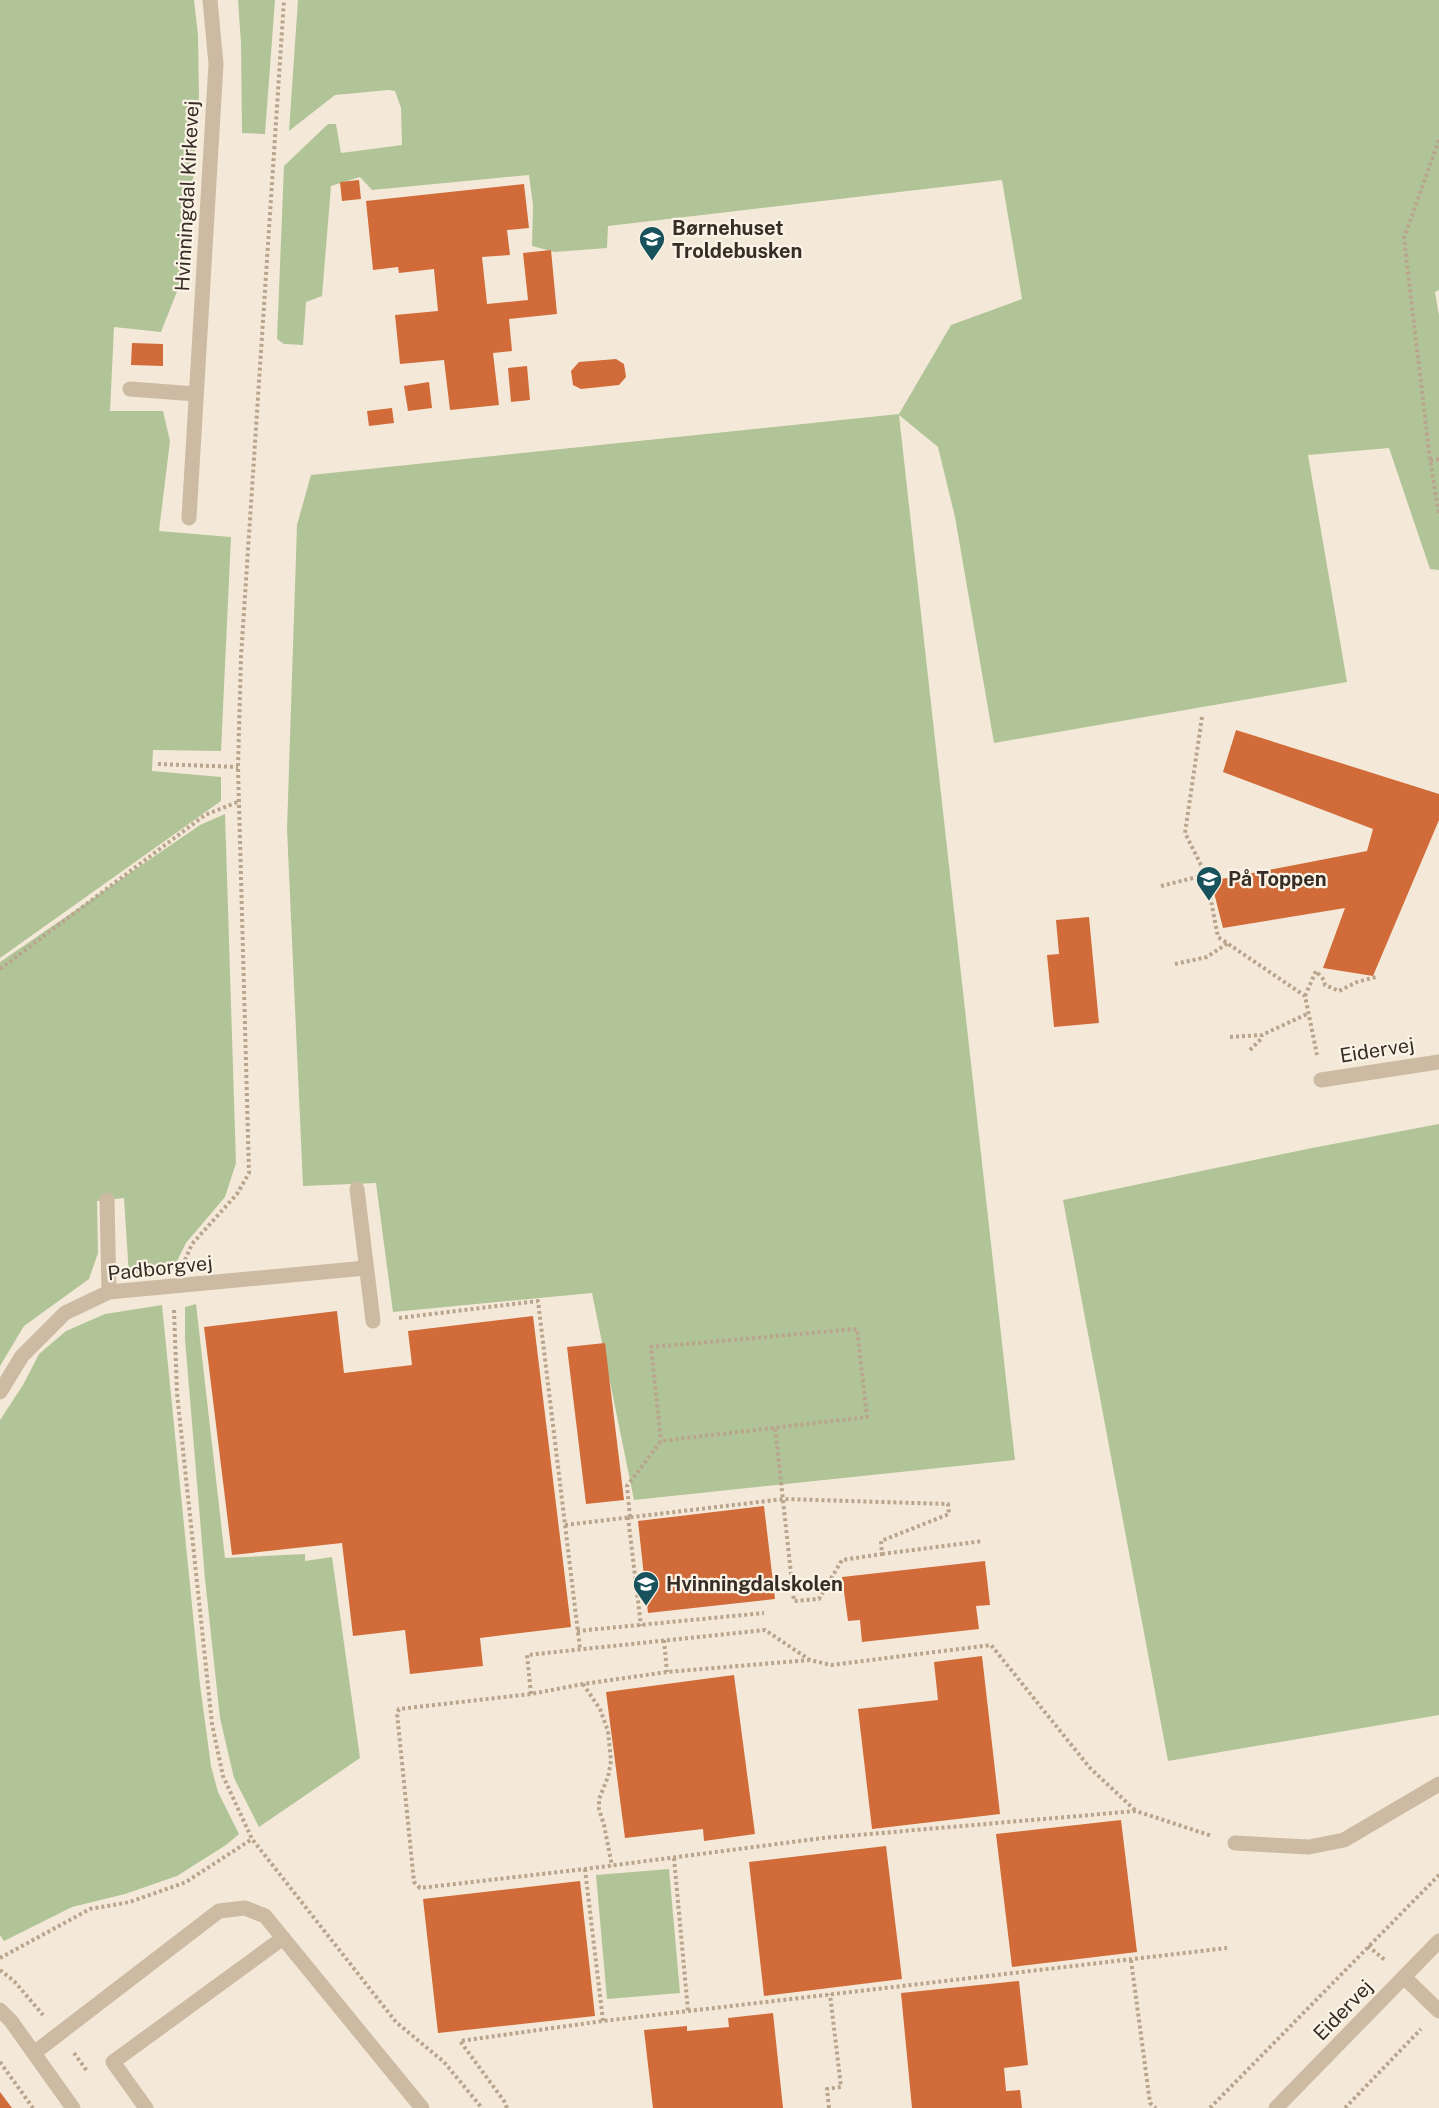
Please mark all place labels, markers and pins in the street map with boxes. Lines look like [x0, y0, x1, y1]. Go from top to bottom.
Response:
place label: Børnehuset Troldebusken [672, 216, 802, 263]
school or university icon: Børnehuset Troldebusken [637, 224, 667, 262]
school or university icon: På Toppen [1194, 864, 1224, 902]
place label: På Toppen [1228, 867, 1327, 891]
school or university icon: Hvinningdalskolen [631, 1569, 661, 1607]
place label: Hvinningdalskolen [666, 1572, 843, 1596]

